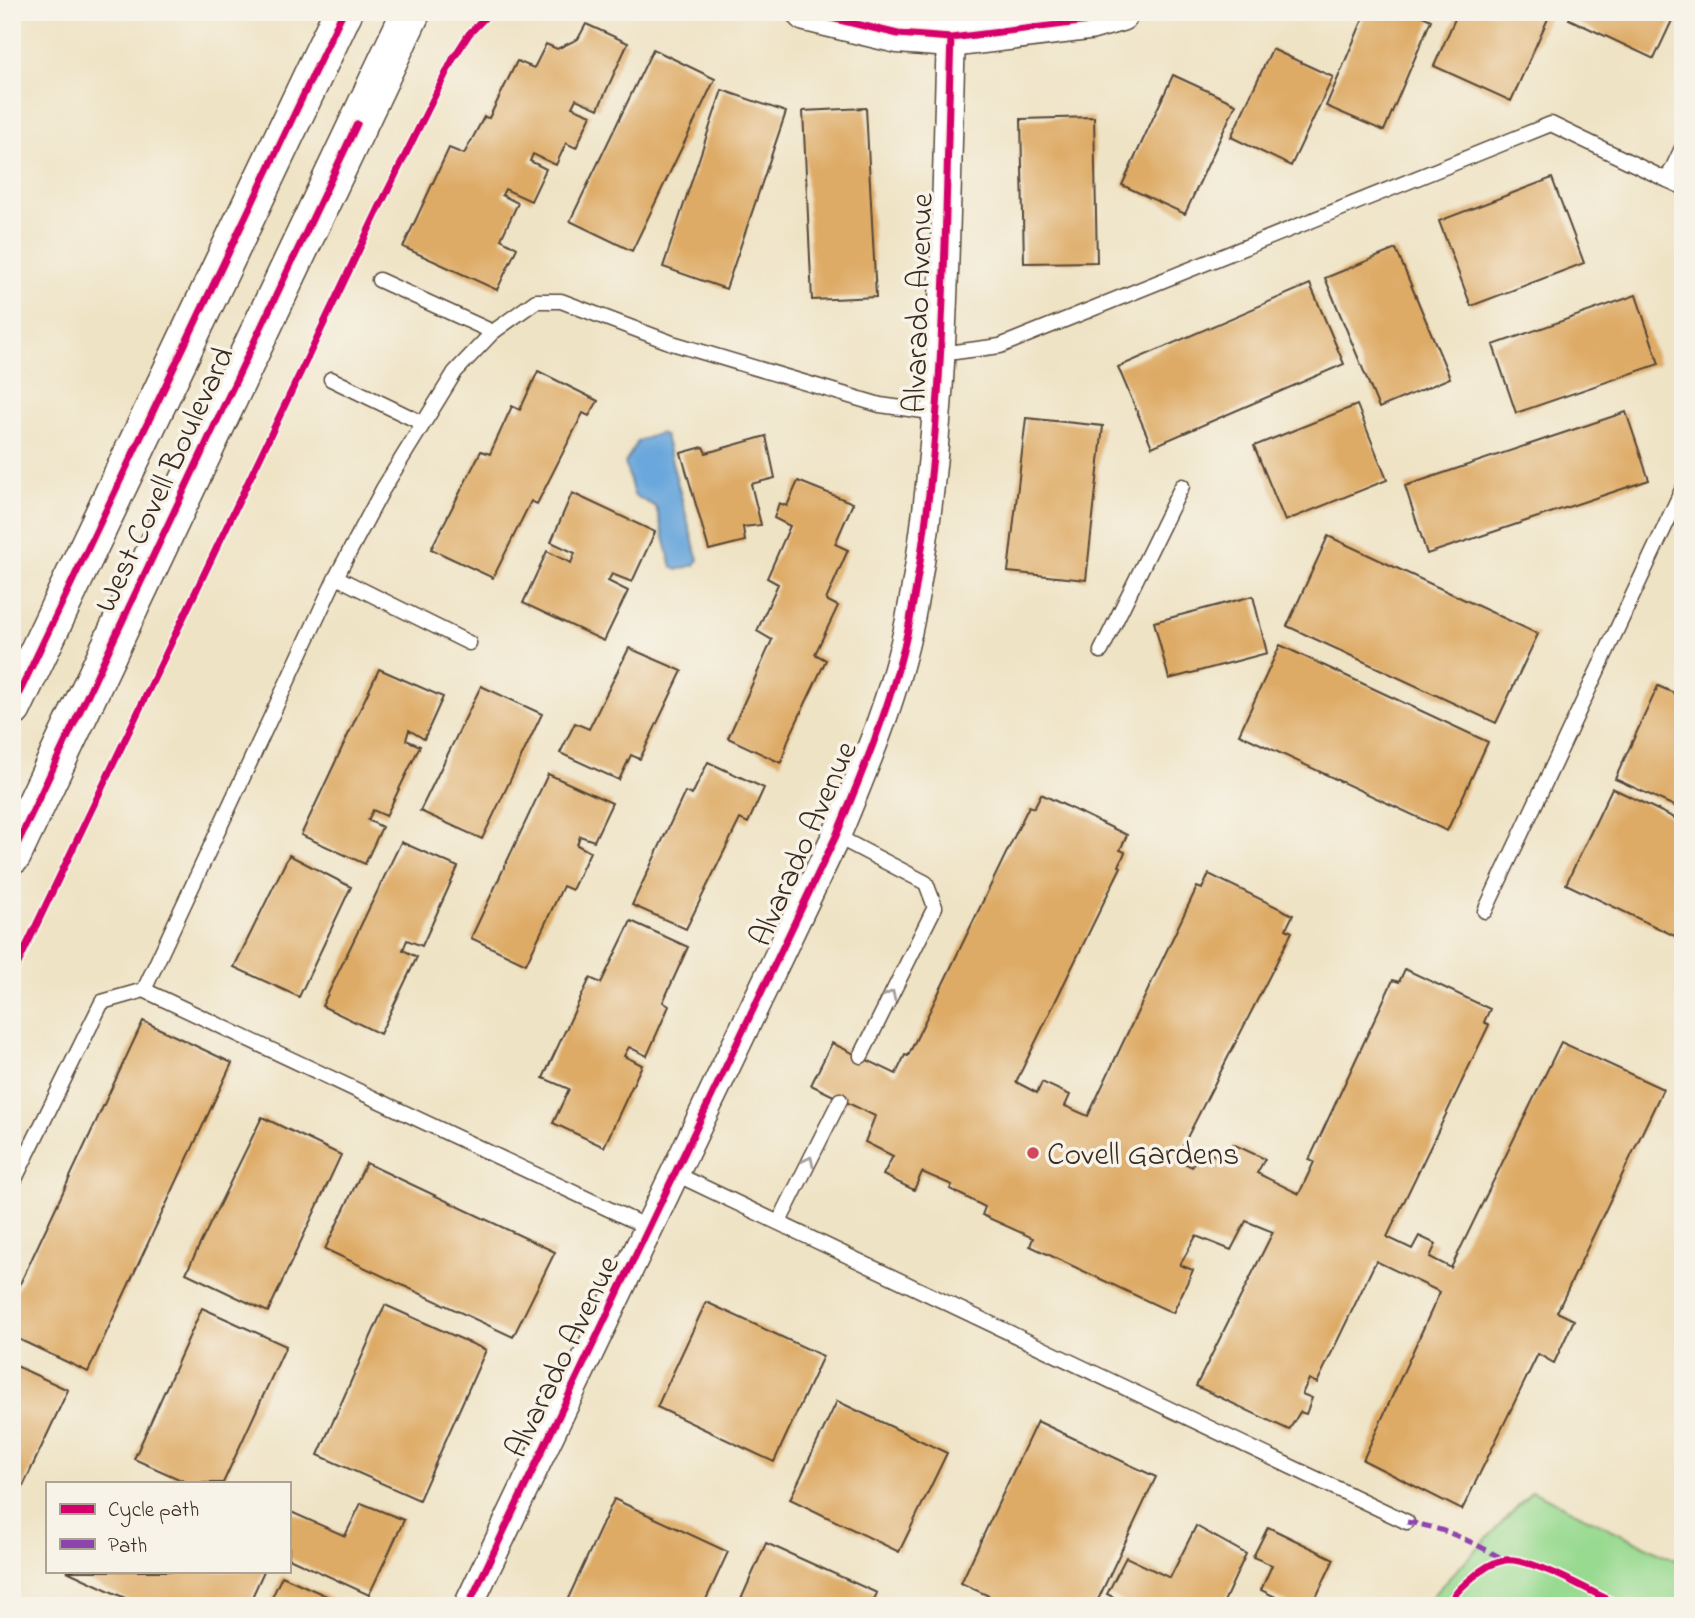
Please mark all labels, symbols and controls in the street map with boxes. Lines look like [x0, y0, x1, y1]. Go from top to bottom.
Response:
street label: Alvarado Avenue [893, 192, 948, 414]
street label: West Covell Boulevard [84, 340, 248, 621]
street label: Alvarado Avenue [739, 734, 872, 955]
one-way arrow [883, 990, 897, 1002]
place label: Covell Gardens [1047, 1133, 1239, 1180]
marker: Covell Gardens [1025, 1145, 1041, 1161]
one-way arrow [801, 1156, 815, 1168]
street label: Alvarado Avenue [495, 1248, 634, 1467]
legend [46, 1482, 290, 1572]
text: Cycle path [108, 1496, 199, 1528]
text: Path [108, 1532, 147, 1562]

